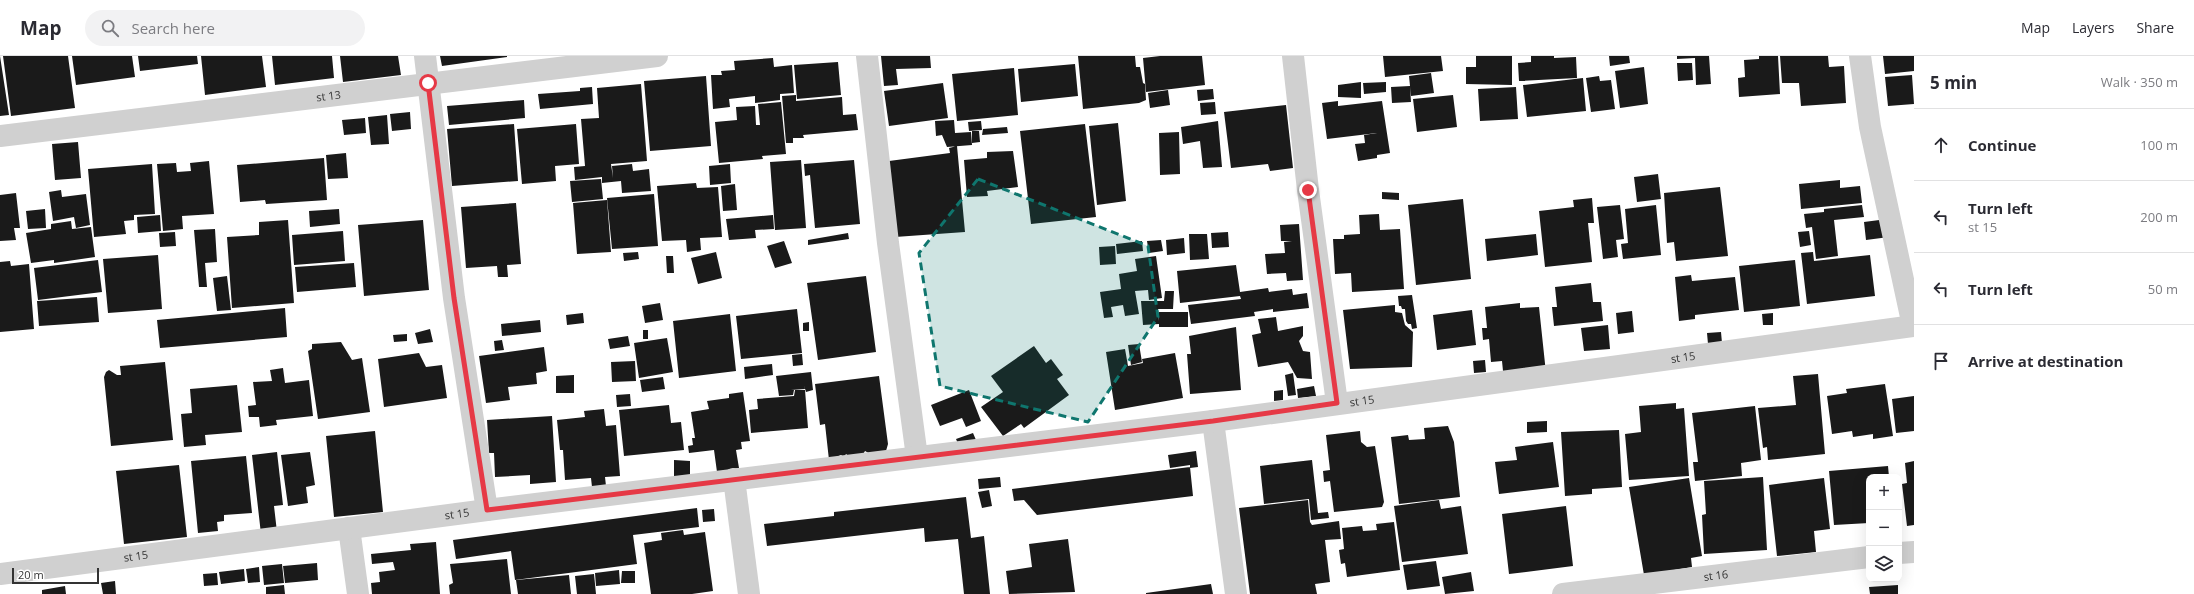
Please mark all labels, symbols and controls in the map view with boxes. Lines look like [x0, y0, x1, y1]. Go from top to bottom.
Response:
search box [85, 10, 365, 46]
text: Map [20, 15, 61, 41]
icon: search [99, 17, 121, 39]
text: Search here [131, 18, 215, 38]
text: Map [2021, 18, 2050, 37]
text: Layers [2072, 18, 2114, 37]
text: Share [2136, 18, 2174, 37]
text: 5 min [1930, 71, 1977, 94]
text: Walk · 350 m [2101, 73, 2178, 91]
route start [419, 74, 437, 92]
street label: st 13 [315, 87, 342, 104]
icon: ahead [1930, 134, 1952, 156]
text: Continue [1968, 135, 2036, 155]
text: 100 m [2140, 136, 2178, 154]
route end [1299, 181, 1317, 199]
text: Turn left [1968, 198, 2033, 218]
icon: left [1930, 206, 1952, 228]
text: 200 m [2140, 208, 2178, 226]
text: st 15 [1968, 218, 1997, 236]
icon: left [1930, 278, 1952, 300]
text: Turn left [1968, 279, 2033, 299]
text: 50 m [2148, 280, 2178, 298]
street label: st 15 [1670, 348, 1696, 366]
icon: arrive [1930, 350, 1952, 372]
text: Arrive at destination [1968, 351, 2123, 371]
street label: st 15 [1349, 391, 1375, 409]
map controls [1866, 474, 1902, 582]
button: + [1866, 474, 1902, 510]
street label: st 15 [444, 504, 470, 522]
button: − [1866, 510, 1902, 546]
button: layers [1866, 546, 1902, 582]
street label: st 15 [123, 547, 149, 565]
scale bar [12, 566, 99, 585]
street label: st 16 [1703, 566, 1729, 584]
text: 20 m [18, 567, 44, 582]

